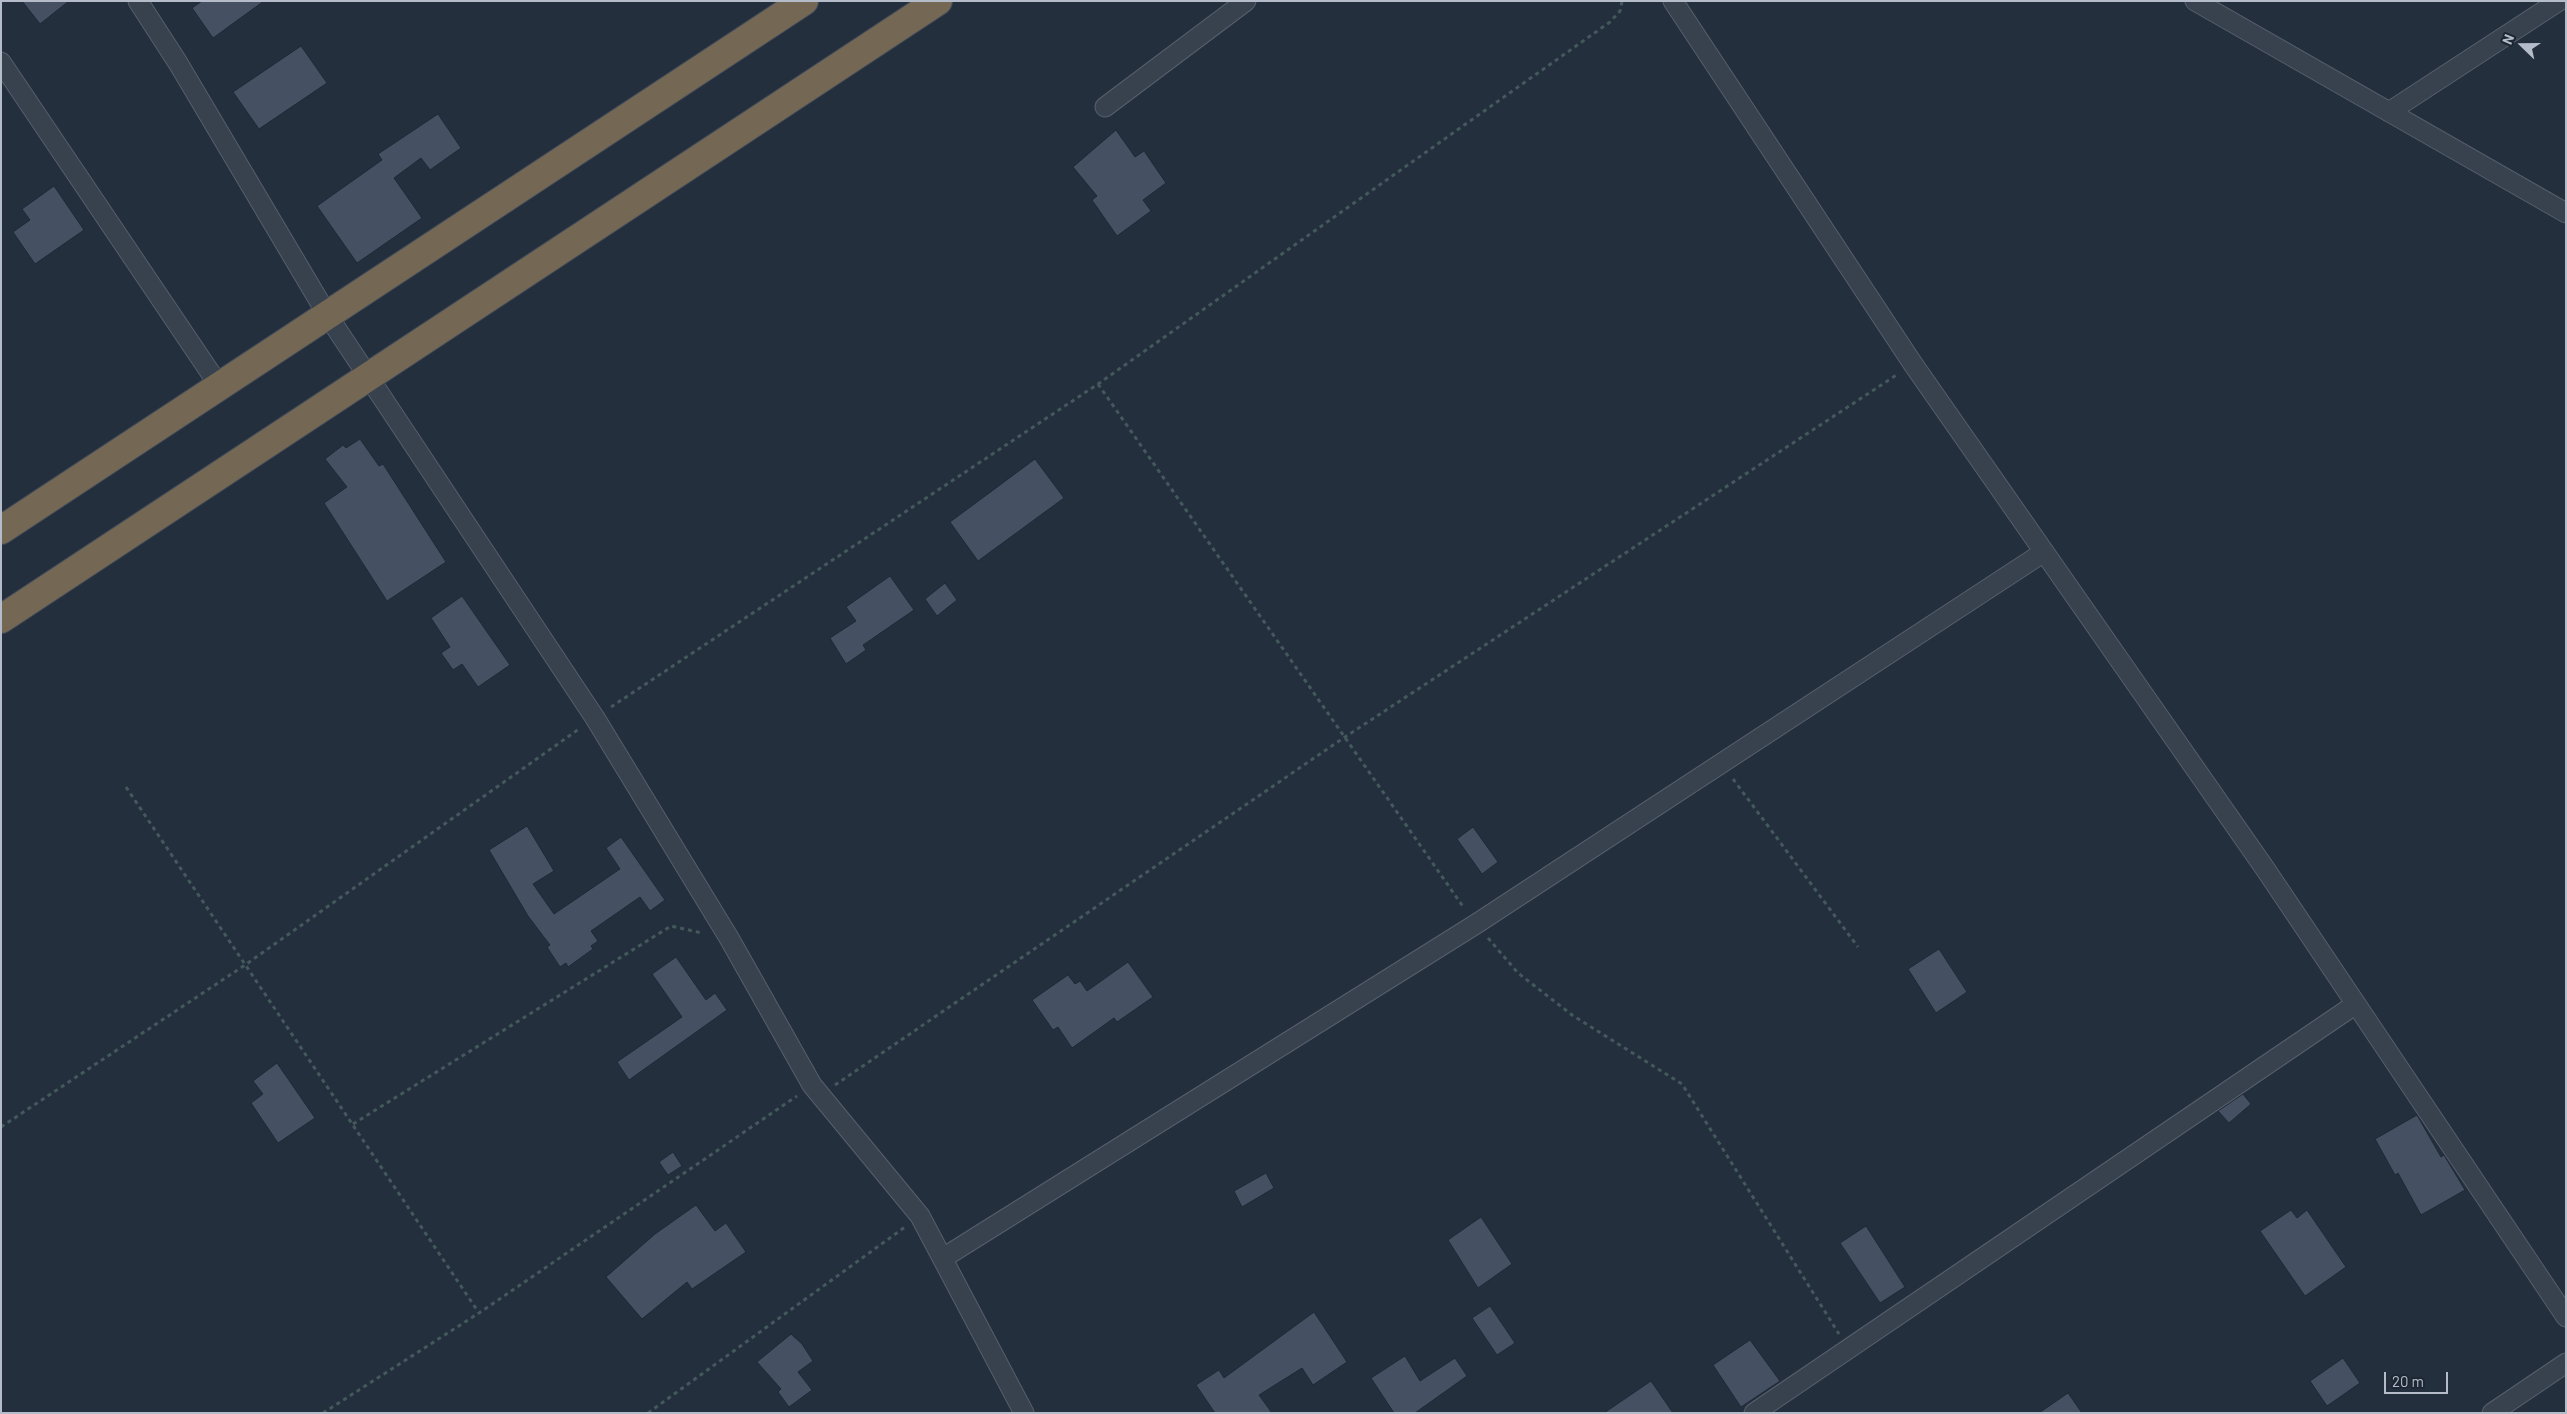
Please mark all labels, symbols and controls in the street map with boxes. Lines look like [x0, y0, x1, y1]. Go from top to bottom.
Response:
north arrow [2497, 20, 2547, 70]
text: N [2498, 32, 2517, 47]
scale bar [2387, 1362, 2451, 1394]
text: 20 m [2392, 1372, 2424, 1390]

